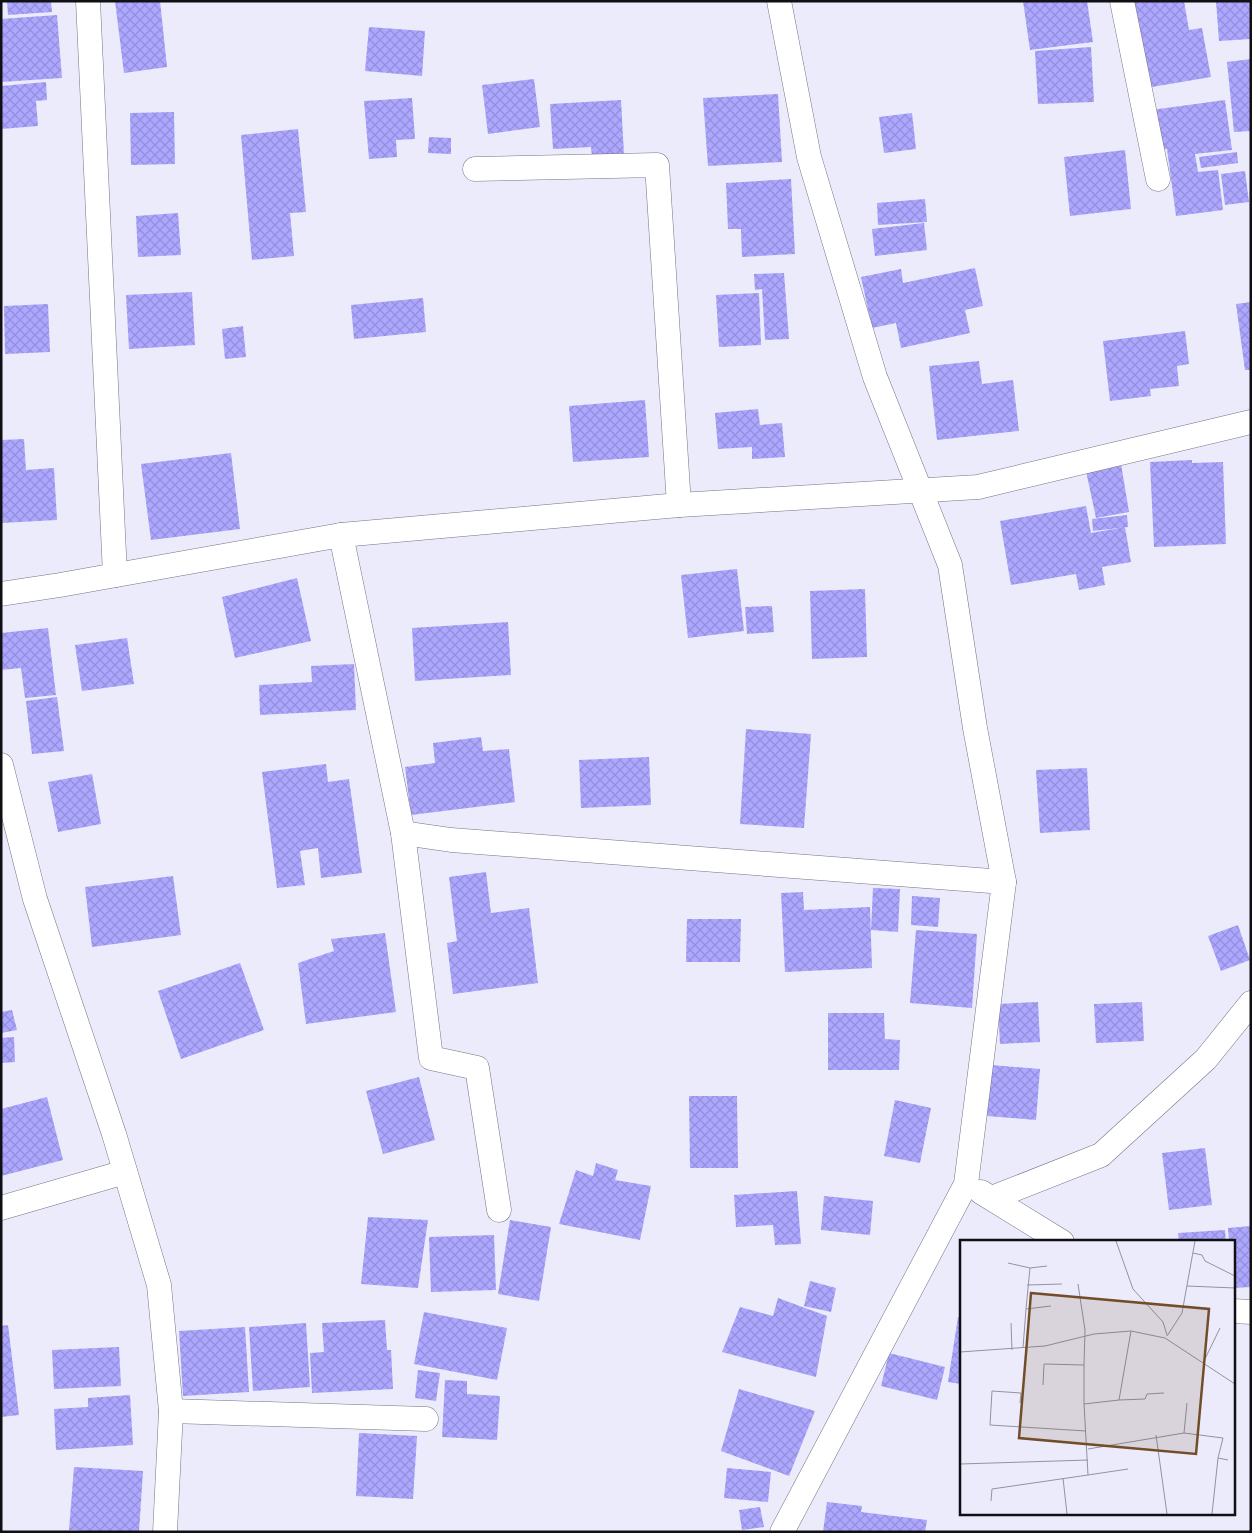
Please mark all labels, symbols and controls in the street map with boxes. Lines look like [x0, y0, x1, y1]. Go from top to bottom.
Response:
inset map [960, 1240, 1234, 1516]

